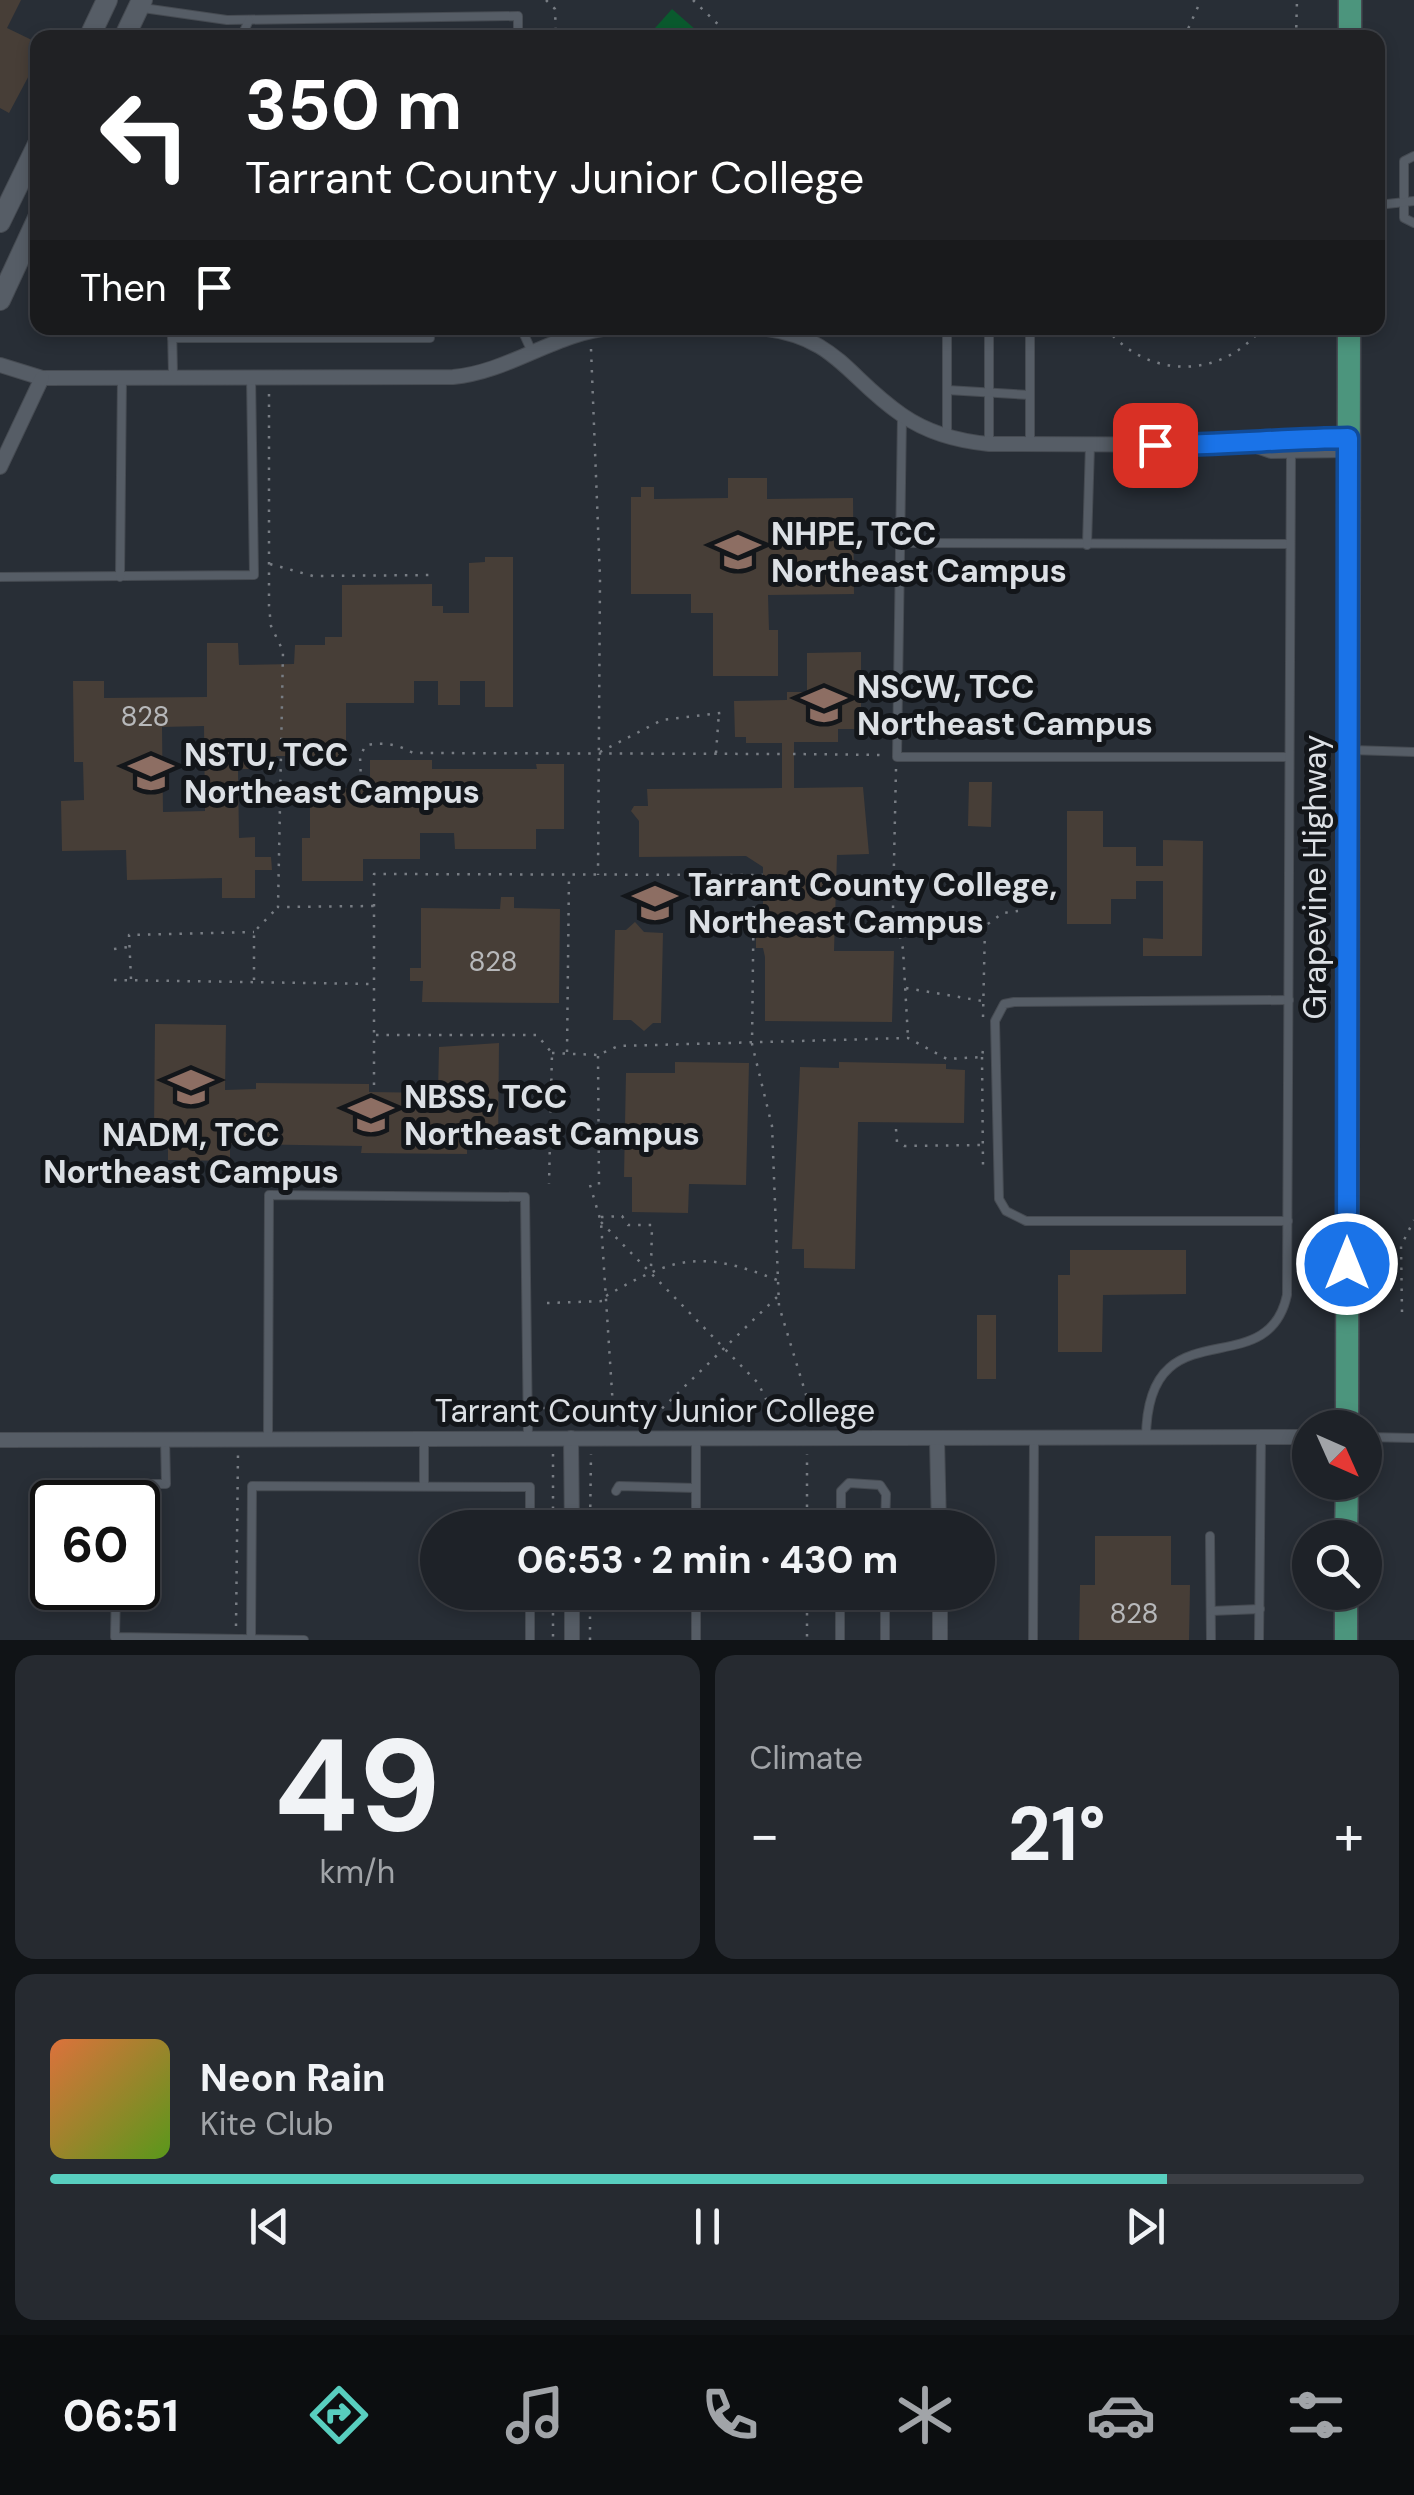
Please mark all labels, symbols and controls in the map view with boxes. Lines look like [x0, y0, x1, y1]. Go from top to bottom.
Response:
text: 350 m [245, 60, 462, 151]
icon: left [80, 70, 210, 200]
text: Tarrant County Junior College [245, 148, 864, 207]
icon: arrive [187, 260, 242, 315]
text: Then [80, 263, 167, 313]
pin [1113, 403, 1198, 488]
icon: arrive [1128, 418, 1183, 473]
place label: NHPE, TCC Northeast Campus [771, 513, 1067, 592]
school or university icon: NHPE, TCC Northeast Campus [714, 528, 762, 576]
place label: NSCW, TCC Northeast Campus [857, 666, 1153, 745]
school or university icon: NSCW, TCC Northeast Campus [800, 681, 848, 729]
house number: 828 [120, 698, 170, 735]
place label: NSTU, TCC Northeast Campus [184, 734, 480, 813]
street label: Grapevine Highway [1294, 734, 1336, 1019]
school or university icon: NSTU, TCC Northeast Campus [127, 749, 175, 797]
place label: Tarrant County College, Northeast Campus [688, 864, 1057, 943]
school or university icon: Tarrant County College, Northeast Campus [631, 879, 679, 927]
house number: 828 [468, 943, 518, 980]
school or university icon: NADM, TCC Northeast Campus [167, 1063, 215, 1111]
place label: NBSS, TCC Northeast Campus [404, 1076, 700, 1155]
school or university icon: NBSS, TCC Northeast Campus [347, 1091, 395, 1139]
place label: NADM, TCC Northeast Campus [43, 1114, 339, 1193]
position arrow [1295, 1212, 1399, 1316]
street label: Tarrant County Junior College [435, 1390, 875, 1432]
north arrow [1292, 1410, 1382, 1500]
map controls [1292, 1410, 1382, 1610]
speed limit sign: 60 [30, 1480, 160, 1610]
button: search [1292, 1520, 1382, 1610]
text: 06:53 · 2 min · 430 m [517, 1535, 898, 1585]
house number: 828 [1109, 1595, 1159, 1632]
text: 49 [274, 1701, 441, 1870]
text: Climate [750, 1737, 863, 1779]
text: 21° [1008, 1786, 1106, 1883]
text: − [750, 1799, 780, 1871]
text: + [1334, 1799, 1364, 1871]
text: km/h [319, 1851, 395, 1893]
text: Neon Rain [200, 2053, 385, 2103]
text: Kite Club [200, 2103, 334, 2145]
icon: previous [242, 2199, 297, 2254]
icon: pause [680, 2199, 735, 2254]
icon: next [1118, 2199, 1173, 2254]
icon: directions [304, 2380, 374, 2450]
icon: music [500, 2380, 570, 2450]
icon: phone [695, 2380, 765, 2450]
icon: climate [890, 2380, 960, 2450]
icon: car [1086, 2380, 1156, 2450]
icon: filters [1281, 2380, 1351, 2450]
text: 06:51 [63, 2386, 179, 2445]

